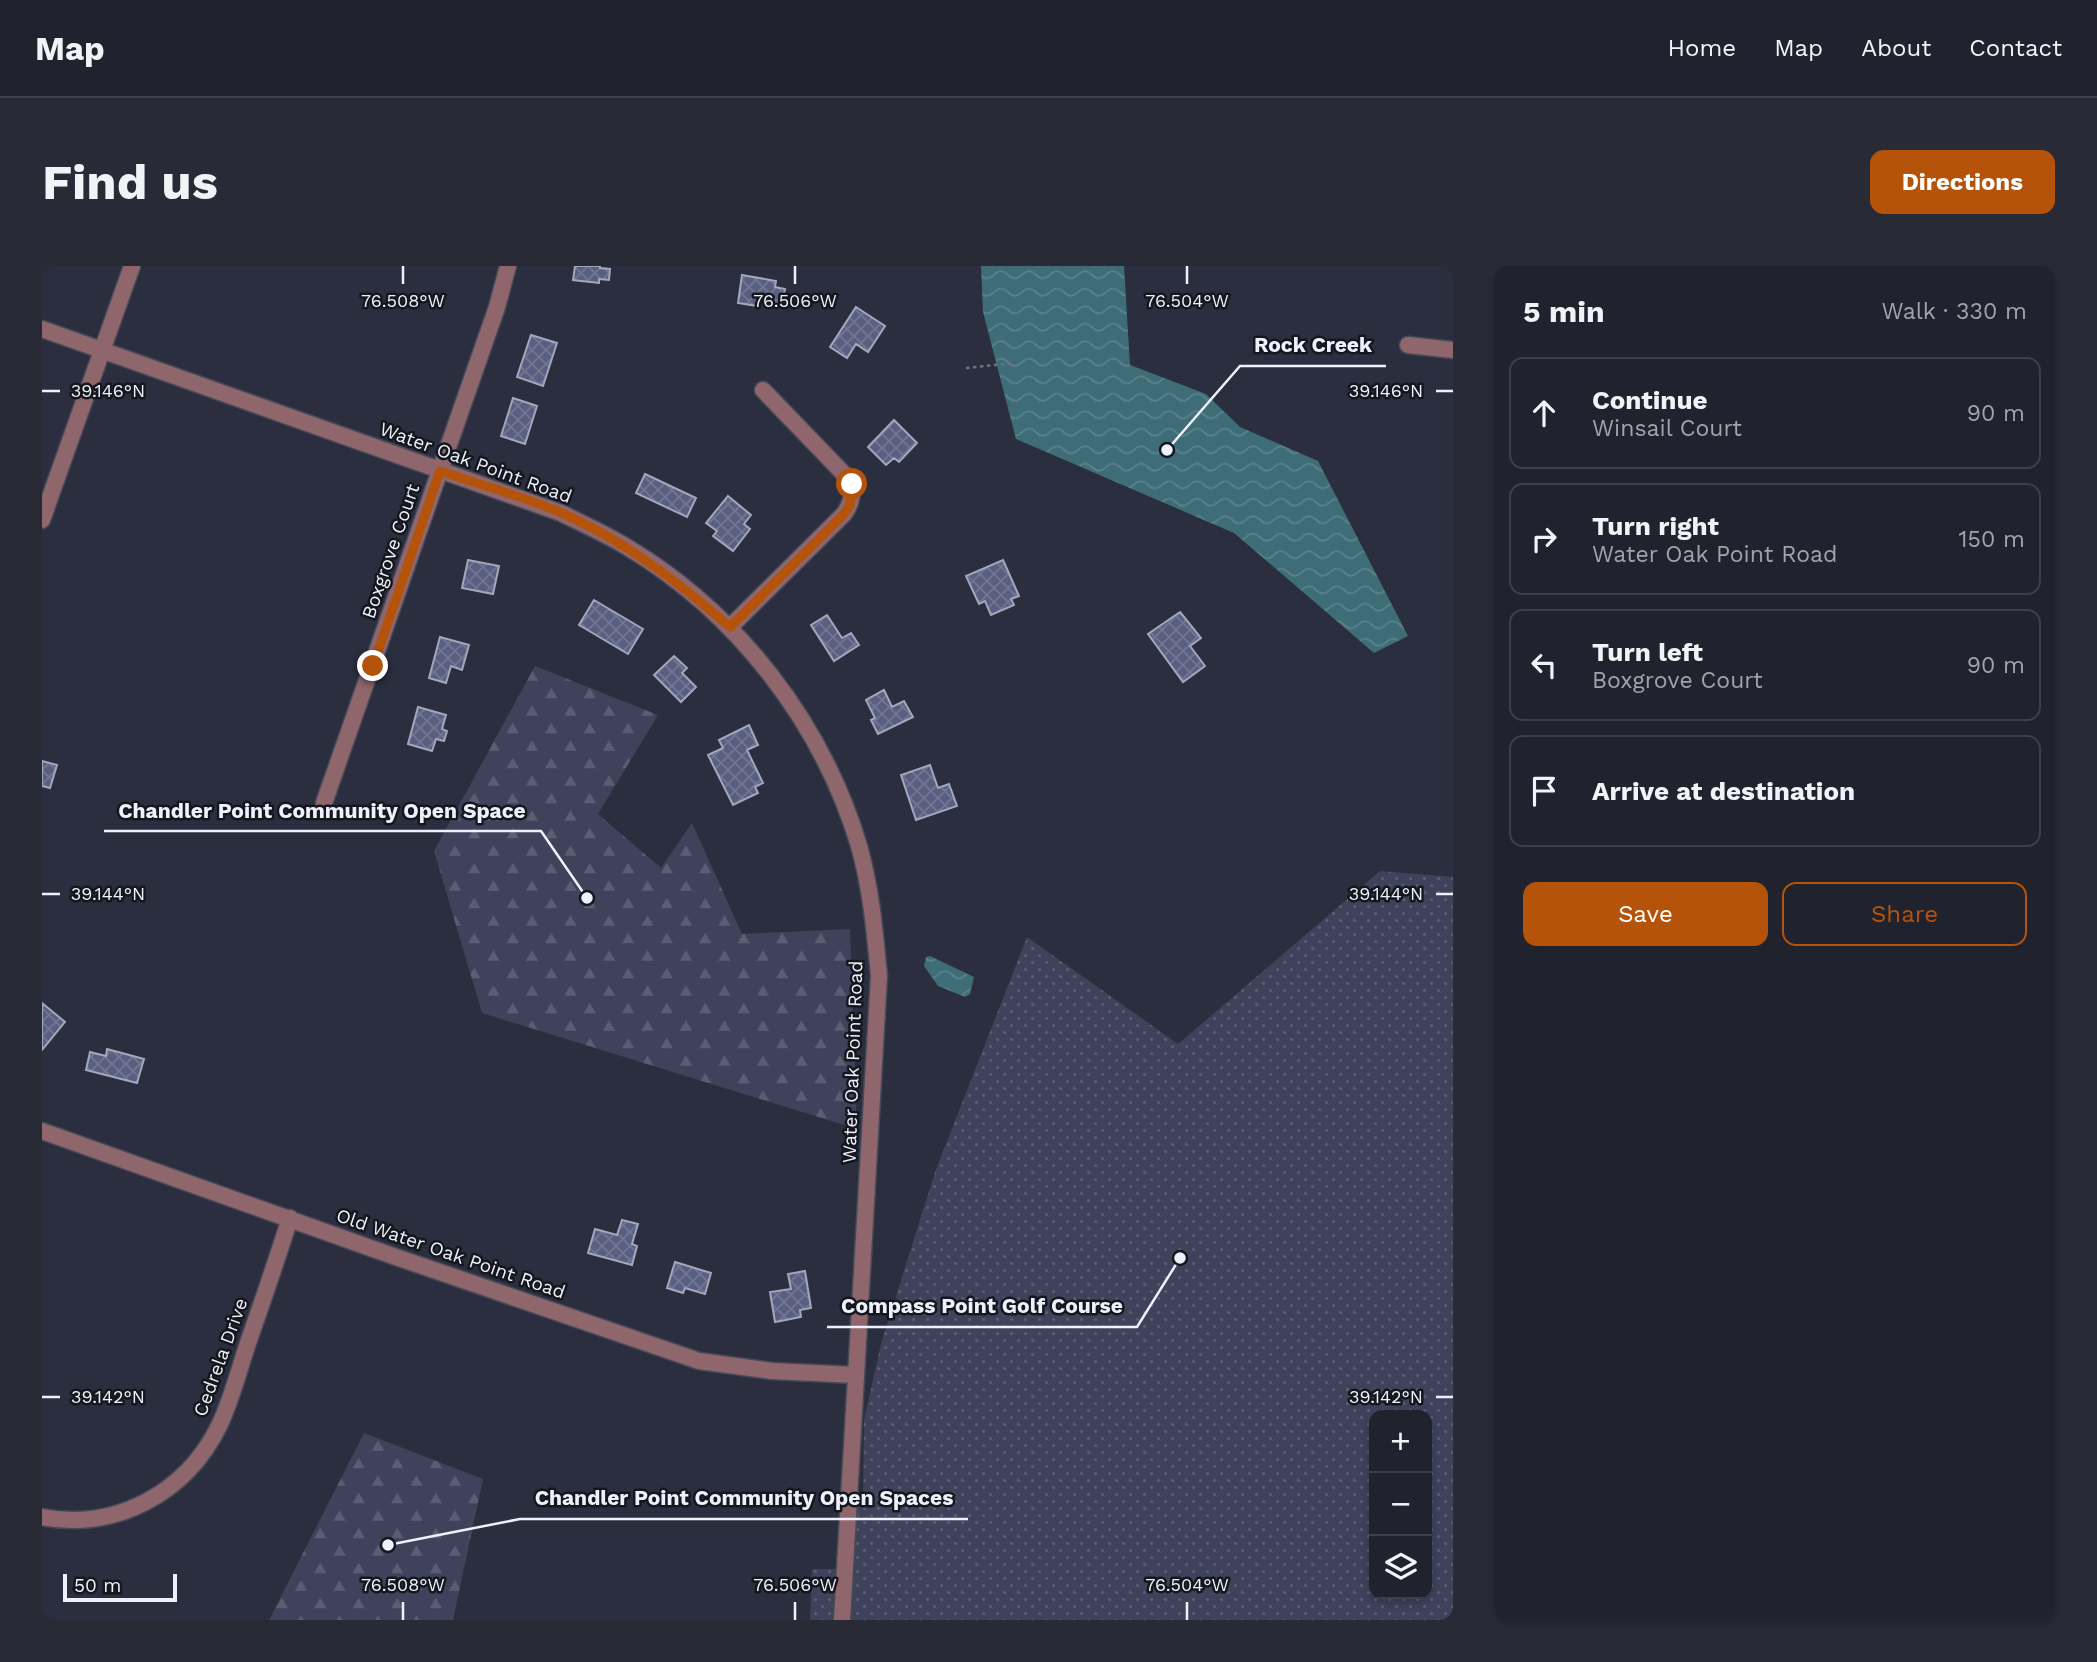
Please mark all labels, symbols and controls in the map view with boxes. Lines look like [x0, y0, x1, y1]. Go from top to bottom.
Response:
text: Map [35, 29, 105, 68]
text: Home [1668, 34, 1736, 62]
text: Map [1774, 34, 1823, 62]
text: About [1861, 34, 1931, 62]
text: Contact [1969, 34, 2062, 62]
button: Directions [1870, 150, 2055, 214]
text: Find us [42, 153, 218, 211]
text: 76.508°W [361, 290, 445, 311]
text: 76.506°W [753, 290, 837, 311]
text: 76.504°W [1145, 290, 1229, 311]
text: 5 min [1523, 294, 1605, 329]
text: Walk · 330 m [1881, 298, 2027, 325]
callout: Rock Creek [1240, 324, 1386, 366]
text: Rock Creek [1254, 332, 1373, 357]
text: 39.146°N [71, 380, 145, 401]
text: 39.146°N [1349, 380, 1423, 401]
text: Continue [1592, 385, 1708, 415]
icon: ahead [1525, 394, 1563, 432]
text: 90 m [1967, 400, 2025, 427]
text: Winsail Court [1592, 415, 1742, 442]
street label: Water Oak Point Road [377, 417, 575, 508]
route start [836, 468, 867, 499]
street label: Boxgrove Court [357, 481, 424, 622]
text: Turn right [1592, 511, 1719, 541]
icon: right [1525, 520, 1563, 558]
text: 150 m [1959, 526, 2025, 553]
text: Water Oak Point Road [1592, 541, 1837, 568]
text: Turn left [1592, 637, 1703, 667]
icon: left [1525, 646, 1563, 684]
route end [357, 650, 388, 681]
text: 90 m [1967, 652, 2025, 679]
text: Boxgrove Court [1592, 667, 1763, 694]
icon: arrive [1525, 772, 1563, 810]
text: Arrive at destination [1592, 776, 1855, 806]
callout: Chandler Point Community Open Space [104, 789, 541, 831]
text: Chandler Point Community Open Space [118, 798, 526, 823]
button: Save [1523, 882, 1768, 946]
button: Share [1782, 882, 2027, 946]
text: 39.144°N [71, 883, 145, 904]
text: 39.144°N [1349, 883, 1423, 904]
street label: Water Oak Point Road [837, 960, 868, 1164]
street label: Old Water Oak Point Road [333, 1203, 568, 1304]
callout: Compass Point Golf Course [827, 1285, 1137, 1327]
text: Compass Point Golf Course [841, 1293, 1123, 1318]
street label: Cedrela Drive [188, 1295, 253, 1419]
text: 39.142°N [71, 1386, 145, 1407]
text: 39.142°N [1349, 1386, 1423, 1407]
map controls [1369, 1410, 1432, 1599]
button: + [1369, 1410, 1432, 1473]
button: − [1369, 1473, 1432, 1536]
callout: Chandler Point Community Open Spaces [520, 1477, 968, 1519]
text: Chandler Point Community Open Spaces [535, 1485, 953, 1510]
button: layers [1369, 1536, 1432, 1599]
scale bar [63, 1571, 177, 1603]
text: 50 m [74, 1574, 121, 1597]
text: 76.508°W [361, 1574, 445, 1595]
text: 76.506°W [753, 1574, 837, 1595]
text: 76.504°W [1145, 1574, 1229, 1595]

